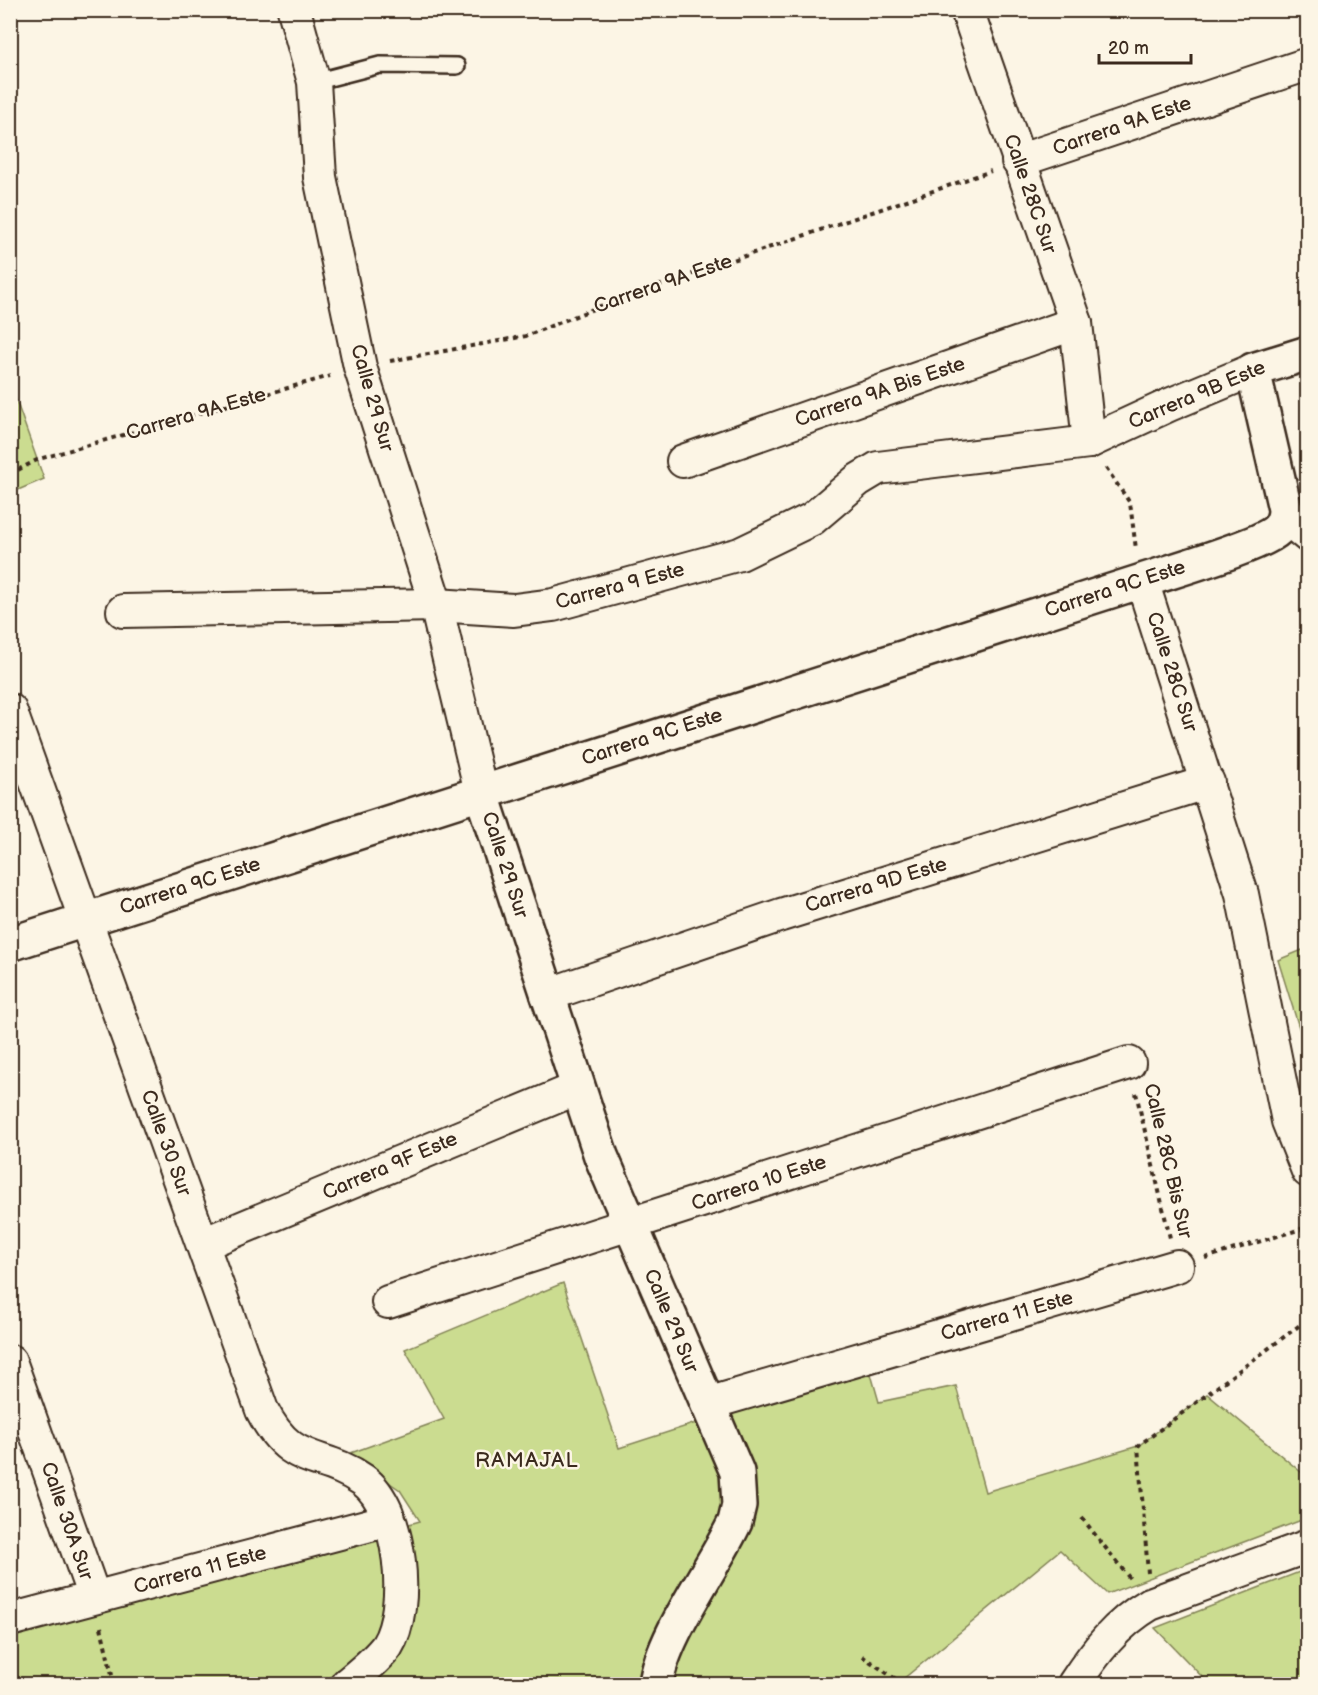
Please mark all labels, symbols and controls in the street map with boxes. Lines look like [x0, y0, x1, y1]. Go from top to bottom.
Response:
scale bar [1099, 27, 1190, 65]
text: 20 m [1108, 38, 1149, 59]
street label: Carrera 9A Este [1050, 91, 1194, 161]
street label: Calle 28C Sur [998, 131, 1062, 258]
street label: Carrera 9A Este [591, 249, 735, 319]
street label: Calle 29 Sur [345, 342, 399, 455]
street label: Carrera 9A Bis Este [792, 352, 968, 432]
street label: Carrera 9B Este [1125, 355, 1269, 435]
street label: Carrera 9A Este [123, 382, 269, 445]
street label: Carrera 9C Este [1042, 555, 1189, 623]
street label: Carrera 9 Este [553, 557, 687, 615]
street label: Calle 28C Sur [1141, 609, 1203, 736]
street label: Carrera 9C Este [579, 703, 726, 771]
street label: Calle 29 Sur [477, 809, 534, 922]
street label: Carrera 9C Este [117, 852, 264, 920]
street label: Carrera 9D Este [802, 852, 950, 918]
street label: Calle 28C Bis Sur [1138, 1081, 1198, 1242]
street label: Calle 30 Sur [136, 1087, 197, 1200]
street label: Carrera 9F Este [319, 1127, 461, 1205]
street label: Carrera 10 Este [689, 1150, 830, 1216]
street label: Calle 29 Sur [638, 1265, 704, 1377]
street label: Carrera 11 Este [938, 1286, 1076, 1346]
district label: RAMAJAL [475, 1448, 579, 1473]
street label: Calle 30A Sur [36, 1459, 99, 1584]
street label: Carrera 11 Este [131, 1541, 269, 1599]

